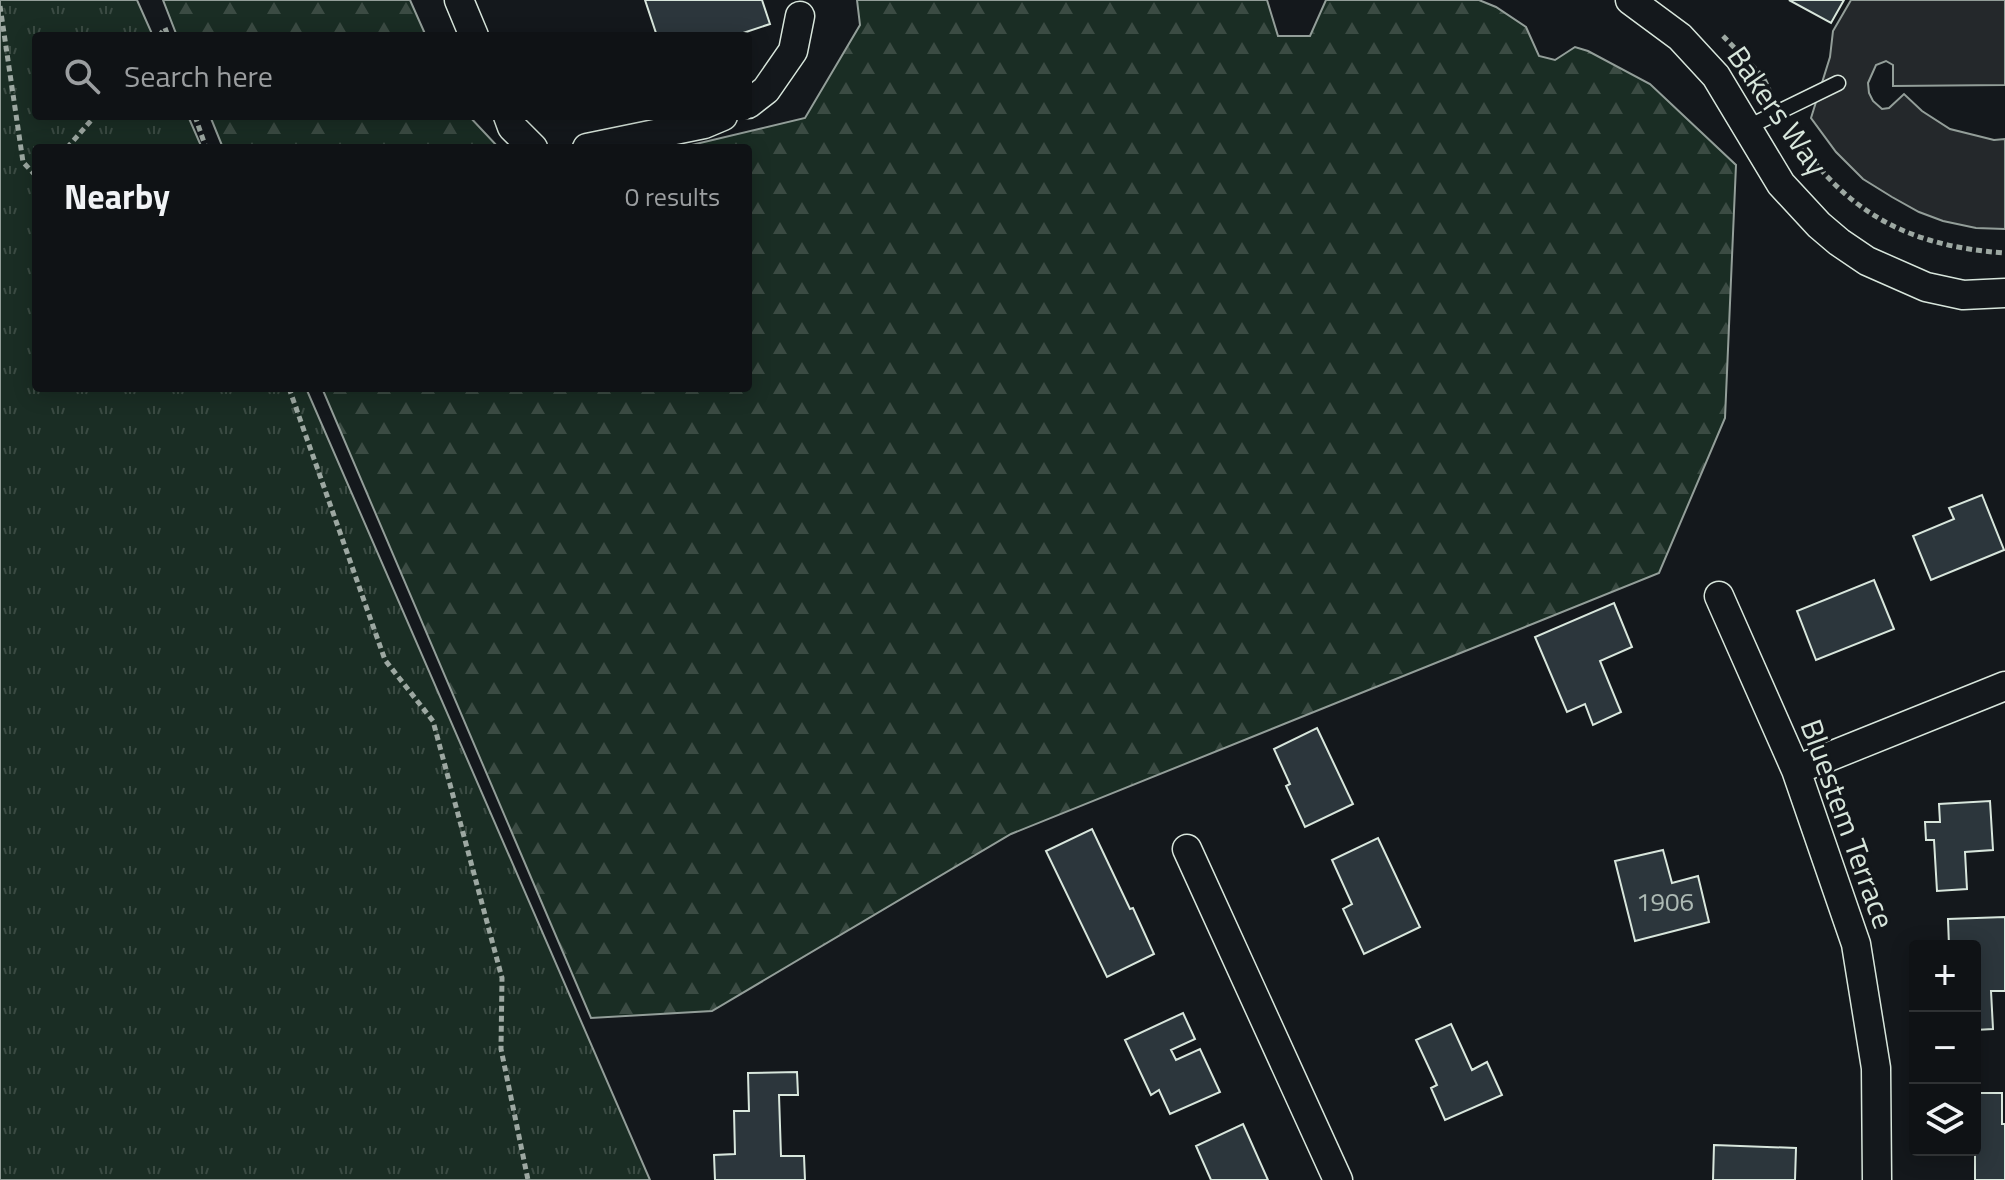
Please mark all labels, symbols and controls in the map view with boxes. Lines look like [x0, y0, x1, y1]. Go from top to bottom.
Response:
search box [32, 32, 752, 120]
street label: Bakers Way [1716, 36, 1839, 185]
text: Search here [124, 53, 273, 99]
icon: search [60, 54, 104, 98]
text: Nearby [64, 170, 170, 222]
text: 0 results [625, 177, 720, 216]
street label: Bluestem Terrace [1789, 712, 1907, 935]
house number: 1906 [1636, 882, 1694, 921]
map controls [1909, 940, 1981, 1156]
button: + [1909, 940, 1981, 1012]
button: − [1909, 1012, 1981, 1084]
button: layers [1909, 1084, 1981, 1156]

